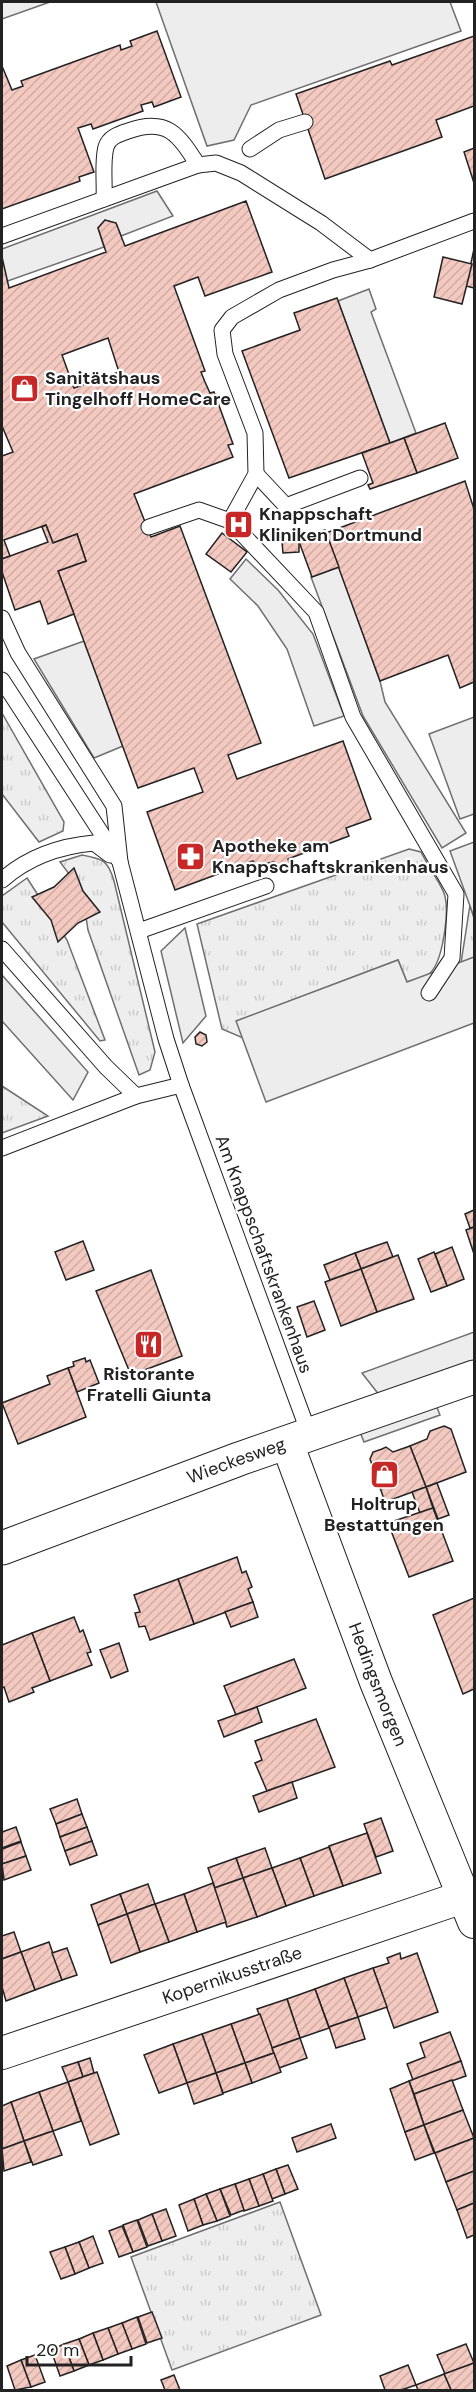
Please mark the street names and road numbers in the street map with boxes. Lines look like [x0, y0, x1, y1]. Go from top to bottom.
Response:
street label: Am Knappschaftskrankenhaus [210, 1132, 318, 1376]
street label: Wieckesweg [183, 1432, 289, 1490]
street label: Hedingsmorgen [343, 1619, 413, 1750]
street label: Kopernikusstraße [159, 1940, 305, 2010]

